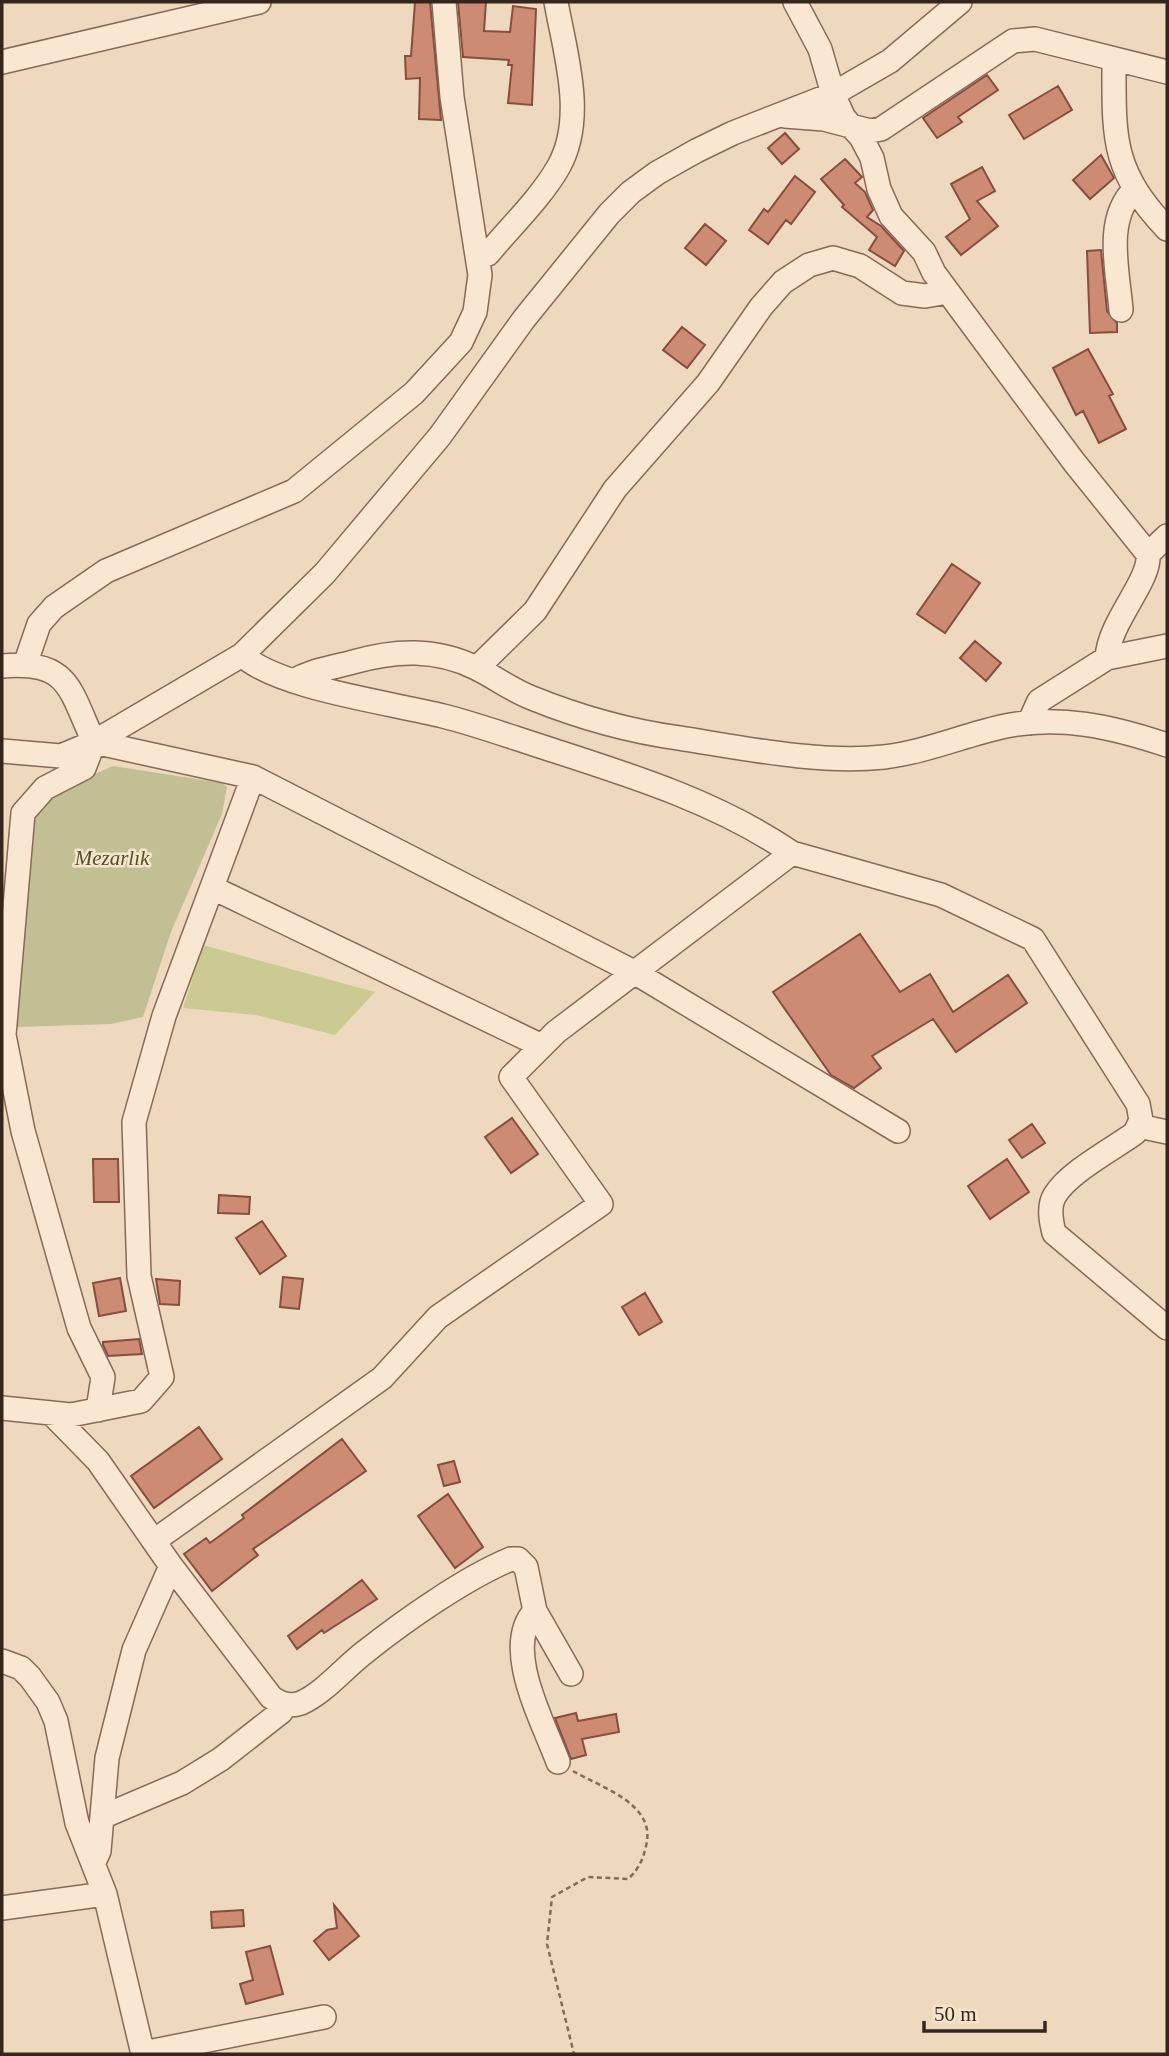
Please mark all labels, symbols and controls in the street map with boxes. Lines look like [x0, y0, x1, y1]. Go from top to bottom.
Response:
park label: Mezarlık [74, 846, 150, 870]
scale bar [924, 1990, 1045, 2034]
text: 50 m [934, 2002, 977, 2026]

